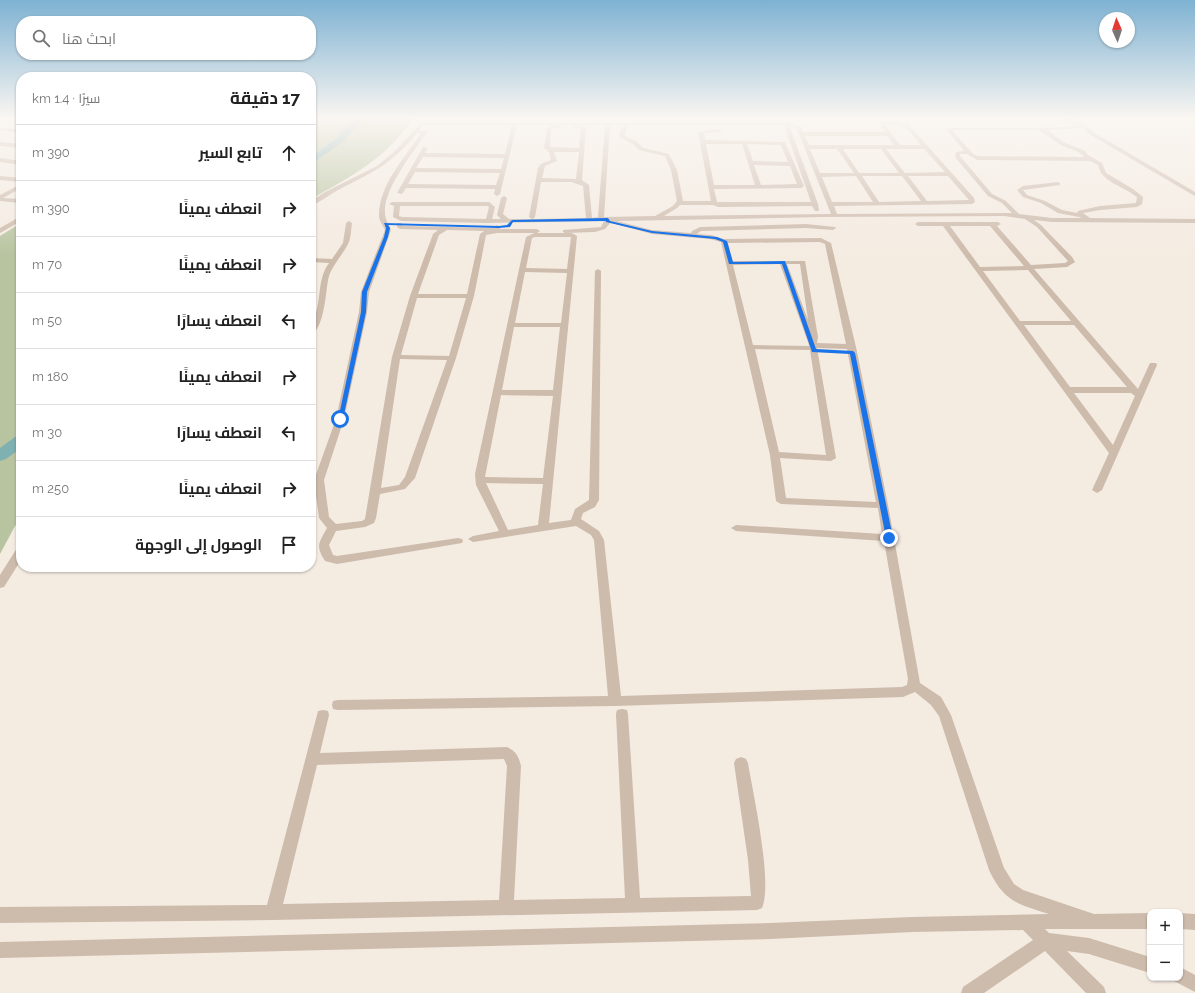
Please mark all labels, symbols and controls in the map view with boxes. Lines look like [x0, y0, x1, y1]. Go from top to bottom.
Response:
north arrow [1099, 12, 1135, 48]
search box [16, 16, 316, 60]
icon: search [30, 27, 52, 49]
text: ابحث هنا [62, 30, 116, 48]
text: 17 دقيقة [230, 88, 300, 108]
text: سيرًا · 1.4 km [32, 91, 100, 106]
icon: ahead [278, 142, 300, 164]
text: تابع السير [199, 144, 262, 162]
text: 390 m [32, 145, 70, 160]
icon: right [278, 198, 300, 220]
text: انعطف يمينًا [178, 200, 262, 218]
text: 390 m [32, 201, 70, 216]
icon: right [278, 254, 300, 276]
text: انعطف يمينًا [178, 256, 262, 274]
text: 70 m [32, 257, 62, 272]
icon: left [278, 310, 300, 332]
text: انعطف يسارًا [177, 312, 262, 330]
text: 50 m [32, 313, 62, 328]
icon: right [278, 366, 300, 388]
text: انعطف يمينًا [178, 368, 262, 386]
text: 180 m [32, 369, 69, 384]
route start [331, 410, 349, 428]
icon: left [278, 422, 300, 444]
text: انعطف يسارًا [177, 424, 262, 442]
text: 30 m [32, 425, 62, 440]
icon: right [278, 478, 300, 500]
text: انعطف يمينًا [178, 480, 262, 498]
text: 250 m [32, 481, 69, 496]
route end [880, 529, 898, 547]
icon: arrive [278, 534, 300, 556]
text: الوصول إلى الوجهة [135, 536, 262, 554]
map controls [1147, 909, 1183, 981]
button: + [1147, 909, 1183, 945]
button: − [1147, 945, 1183, 981]

